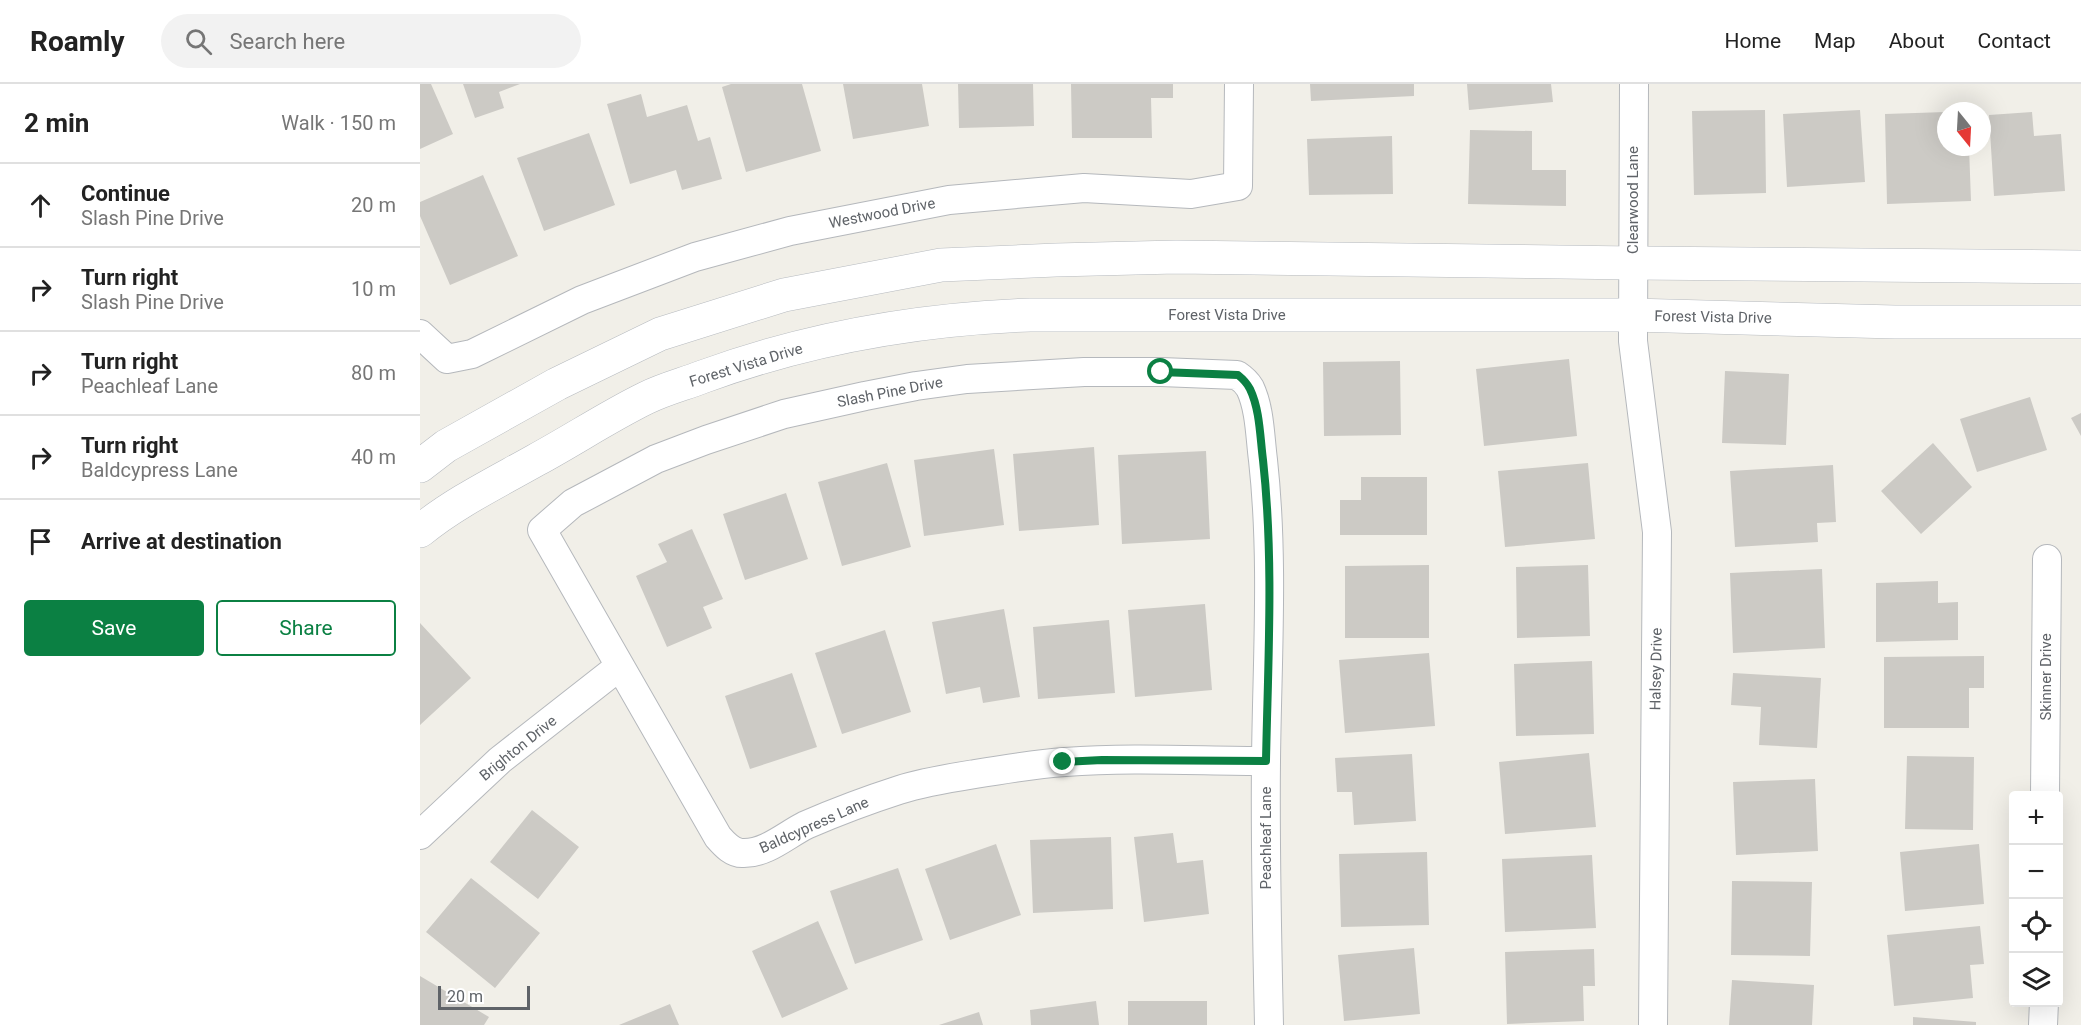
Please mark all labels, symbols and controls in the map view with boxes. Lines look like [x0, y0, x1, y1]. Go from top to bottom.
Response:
search box [161, 14, 581, 68]
text: Roamly [30, 25, 125, 58]
icon: search [182, 25, 215, 58]
text: Search here [230, 29, 345, 54]
text: Home [1725, 29, 1781, 53]
text: Map [1814, 29, 1856, 53]
text: About [1889, 29, 1945, 53]
text: Contact [1978, 29, 2051, 53]
north arrow [1937, 102, 1991, 156]
text: 2 min [24, 108, 89, 138]
text: Walk · 150 m [281, 111, 396, 135]
street label: Clearwood Lane [1624, 146, 1642, 254]
text: Continue [81, 181, 170, 206]
icon: ahead [24, 189, 57, 222]
text: 20 m [351, 193, 396, 217]
street label: Westwood Drive [827, 194, 937, 232]
text: Slash Pine Drive [81, 206, 224, 230]
text: Turn right [81, 265, 178, 290]
icon: right [24, 273, 57, 306]
text: 10 m [351, 277, 396, 301]
text: Slash Pine Drive [81, 290, 224, 314]
street label: Forest Vista Drive [1168, 306, 1286, 324]
street label: Forest Vista Drive [1654, 307, 1772, 327]
street label: Forest Vista Drive [687, 339, 805, 391]
text: Turn right [81, 349, 178, 374]
icon: right [24, 357, 57, 390]
route start [1147, 358, 1173, 384]
text: 80 m [351, 361, 396, 385]
street label: Slash Pine Drive [836, 373, 944, 411]
text: Peachleaf Lane [81, 374, 218, 398]
text: Turn right [81, 433, 178, 458]
icon: right [24, 441, 57, 474]
text: 40 m [351, 445, 396, 469]
text: Baldcypress Lane [81, 458, 238, 482]
icon: arrive [24, 525, 57, 558]
text: Arrive at destination [81, 529, 282, 554]
button: Save [24, 600, 204, 656]
button: Share [216, 600, 396, 656]
street label: Halsey Drive [1646, 627, 1666, 710]
street label: Skinner Drive [2037, 633, 2055, 721]
street label: Brighton Drive [476, 711, 560, 785]
route end [1049, 748, 1075, 774]
street label: Peachleaf Lane [1257, 787, 1275, 889]
map controls [2009, 791, 2063, 1007]
button: + [2009, 791, 2063, 845]
street label: Baldcypress Lane [757, 793, 871, 857]
button: − [2009, 845, 2063, 899]
button: locate [2009, 899, 2063, 953]
button: layers [2009, 953, 2063, 1007]
scale bar [438, 983, 530, 1010]
text: 20 m [447, 987, 483, 1006]

